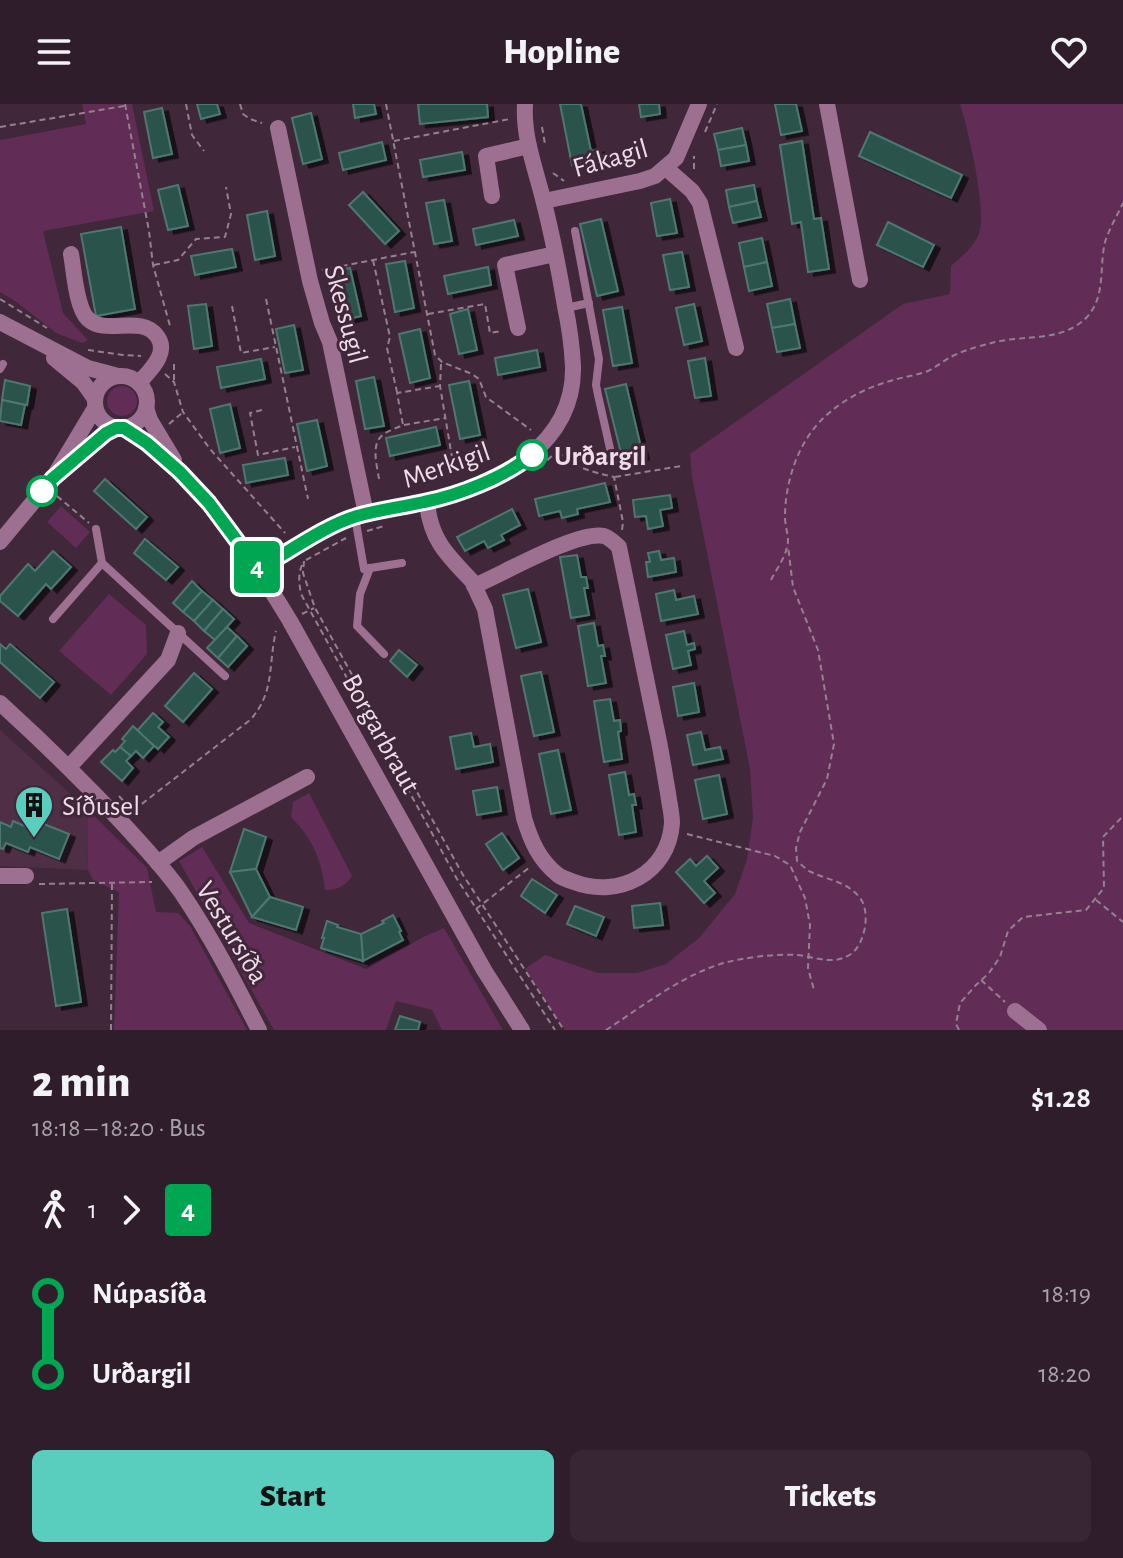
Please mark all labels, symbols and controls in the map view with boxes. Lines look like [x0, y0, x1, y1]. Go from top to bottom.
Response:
icon: menu [32, 30, 76, 74]
icon: heart [1047, 30, 1091, 74]
text: Hopline [503, 34, 620, 70]
street label: Fákagil [570, 135, 651, 183]
street label: Skessugil [319, 262, 372, 367]
street label: Merkigil [399, 438, 494, 494]
marker: Urðargil [517, 440, 547, 470]
place label: Urðargil [554, 443, 647, 471]
unlabelled marker [27, 476, 57, 506]
line badge: 4 [231, 541, 283, 593]
text: 4 [250, 553, 264, 581]
street label: Borgarbraut [336, 670, 424, 798]
building icon: Síðusel [13, 784, 55, 839]
place label: Síðusel [62, 793, 140, 821]
street label: Vestursíða [190, 877, 273, 989]
text: 2 min [32, 1061, 131, 1105]
text: $1.28 [1031, 1083, 1091, 1113]
text: 18:18 – 18:20 · Bus [32, 1115, 206, 1141]
icon: walk [32, 1188, 76, 1232]
icon: forward [109, 1188, 153, 1232]
text: 4 [181, 1196, 195, 1224]
text: 1 [88, 1197, 97, 1223]
text: Núpasíða [92, 1279, 207, 1309]
text: 18:19 [1043, 1281, 1091, 1307]
text: Urðargil [92, 1359, 191, 1389]
text: 18:20 [1038, 1361, 1091, 1387]
button: Start [32, 1450, 554, 1542]
button: Tickets [570, 1450, 1091, 1542]

